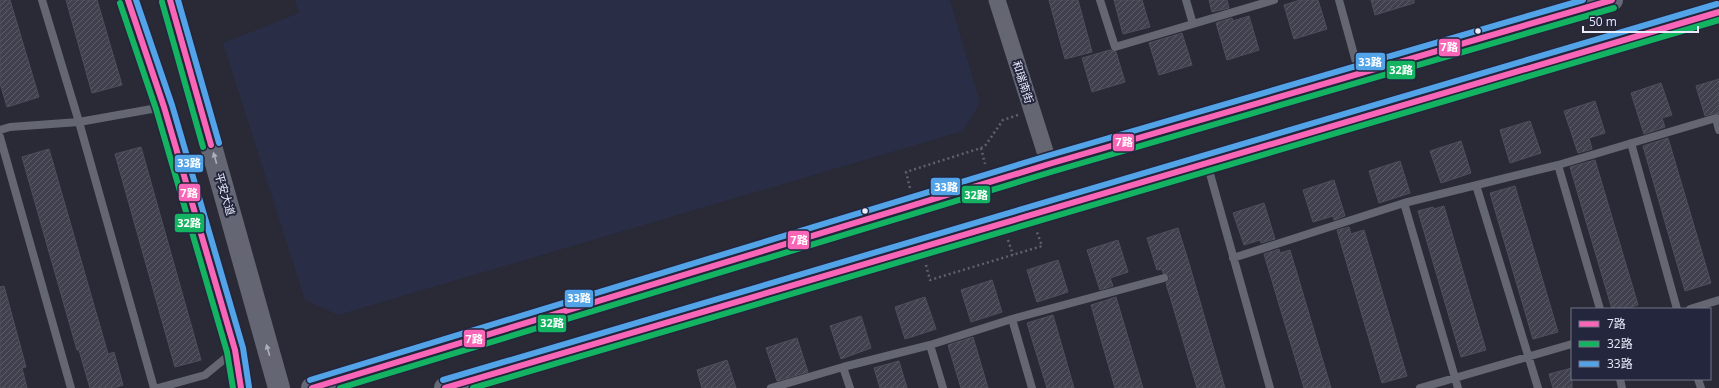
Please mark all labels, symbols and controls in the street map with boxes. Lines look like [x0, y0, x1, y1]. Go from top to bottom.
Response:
scale bar [1583, 8, 1698, 34]
text: 50 m [1589, 13, 1617, 30]
unlabelled marker [1473, 26, 1483, 36]
line badge: 7路 [1438, 38, 1461, 57]
text: 7路 [1440, 39, 1459, 54]
line badge: 33路 [1355, 52, 1386, 71]
text: 33路 [1358, 54, 1383, 69]
street label: 和瑞南街 [1010, 59, 1037, 105]
line badge: 32路 [1386, 60, 1416, 80]
text: 32路 [1389, 62, 1414, 77]
line badge: 7路 [1112, 133, 1135, 152]
text: 7路 [1115, 134, 1134, 149]
one-way arrow [211, 152, 217, 164]
line badge: 33路 [174, 154, 204, 173]
text: 33路 [177, 155, 202, 170]
street label: 平安大道 [212, 171, 239, 217]
line badge: 33路 [930, 177, 961, 196]
text: 33路 [934, 179, 959, 194]
line badge: 7路 [178, 183, 201, 202]
text: 7路 [180, 185, 199, 200]
line badge: 32路 [961, 185, 991, 204]
text: 32路 [964, 187, 989, 202]
unlabelled marker [860, 206, 870, 216]
line badge: 32路 [174, 213, 205, 233]
text: 32路 [177, 215, 202, 230]
line badge: 7路 [787, 230, 810, 250]
text: 7路 [790, 232, 809, 247]
line badge: 33路 [564, 289, 594, 308]
text: 33路 [567, 290, 592, 305]
legend [1571, 308, 1711, 380]
line badge: 32路 [537, 314, 567, 333]
text: 32路 [540, 315, 565, 330]
text: 7路 [1607, 315, 1626, 332]
line badge: 7路 [463, 329, 486, 348]
text: 7路 [465, 331, 484, 346]
text: 32路 [1607, 335, 1633, 352]
one-way arrow [265, 344, 271, 357]
text: 33路 [1607, 355, 1633, 372]

